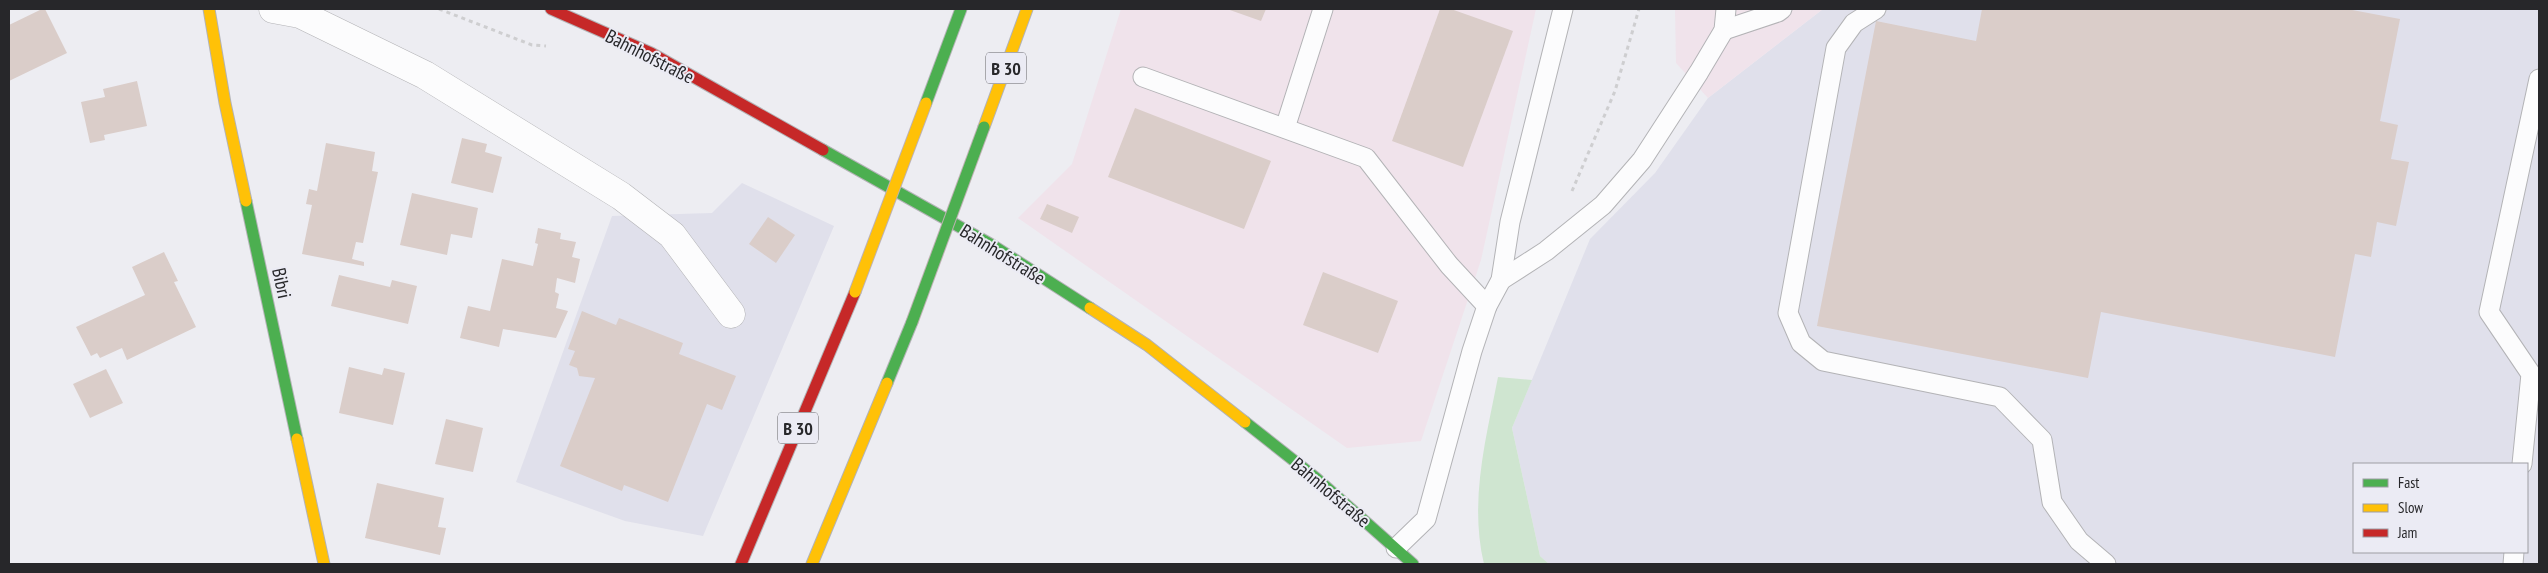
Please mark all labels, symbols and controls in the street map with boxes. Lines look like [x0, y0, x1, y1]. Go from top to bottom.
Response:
street label: Bahnhofstraße [602, 23, 698, 89]
road number: B 30 [986, 52, 1026, 84]
street label: Bahnhofstraße [956, 218, 1050, 290]
street label: Bibri [267, 266, 297, 300]
road number: B 30 [778, 412, 818, 443]
street label: Bahnhofstraße [1286, 452, 1376, 532]
legend [2353, 463, 2528, 553]
text: Fast [2398, 473, 2419, 492]
text: Slow [2398, 498, 2423, 517]
text: Jam [2397, 523, 2417, 542]

